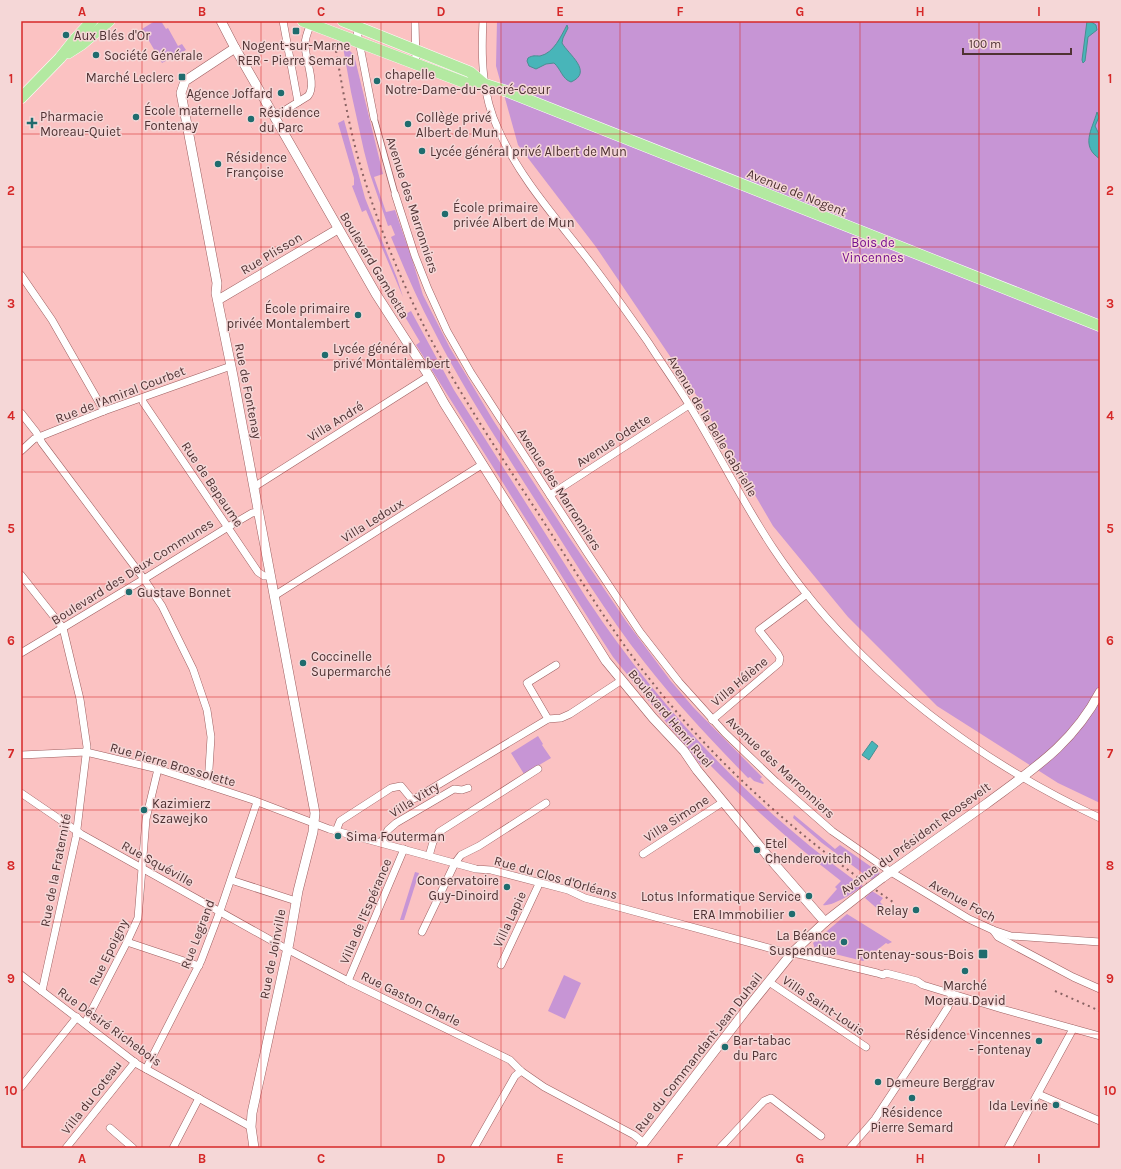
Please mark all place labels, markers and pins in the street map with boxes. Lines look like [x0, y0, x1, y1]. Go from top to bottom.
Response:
marker: Nogent-sur-Marne RER - Pierre Semard [291, 26, 301, 36]
place label: Aux Blés d'Or [74, 28, 150, 43]
marker: Aux Blés d'Or [61, 30, 71, 40]
place label: Nogent-sur-Marne RER - Pierre Semard [237, 38, 355, 68]
place label: Société Générale [104, 48, 203, 63]
marker: Société Générale [91, 50, 101, 60]
place label: chapelle Notre-Dame-du-Sacré-Cœur [385, 67, 550, 97]
place label: Marché Leclerc [86, 70, 174, 85]
marker: Marché Leclerc [177, 72, 187, 82]
marker: chapelle Notre-Dame-du-Sacré-Cœur [372, 76, 382, 86]
place label: Agence Joffard [186, 86, 273, 101]
marker: Agence Joffard [276, 88, 286, 98]
place label: École maternelle Fontenay [144, 101, 243, 133]
place label: Résidence du Parc [259, 105, 320, 135]
place label: Pharmacie Moreau-Quiet [40, 109, 121, 139]
place label: Collège privé Albert de Mun [416, 110, 498, 140]
marker: École maternelle Fontenay [131, 112, 141, 122]
marker: Résidence du Parc [246, 114, 256, 124]
marker: Pharmacie Moreau-Quiet [27, 118, 37, 128]
marker: Collège privé Albert de Mun [403, 119, 413, 129]
place label: Lycée général privé Albert de Mun [430, 144, 627, 159]
marker: Lycée général privé Albert de Mun [417, 146, 427, 156]
place label: Résidence Françoise [226, 150, 287, 180]
marker: Résidence Françoise [213, 159, 223, 169]
place label: École primaire privée Albert de Mun [453, 198, 575, 230]
marker: École primaire privée Albert de Mun [440, 209, 450, 219]
place label: École primaire privée Montalembert [226, 299, 350, 331]
marker: École primaire privée Montalembert [353, 310, 363, 320]
place label: Lycée général privé Montalembert [333, 341, 450, 371]
marker: Lycée général privé Montalembert [320, 350, 330, 360]
place label: Gustave Bonnet [137, 585, 231, 600]
marker: Gustave Bonnet [124, 587, 134, 597]
place label: Coccinelle Supermarché [311, 649, 391, 679]
marker: Coccinelle Supermarché [298, 658, 308, 668]
place label: Kazimierz Szawejko [152, 796, 211, 826]
marker: Kazimierz Szawejko [139, 805, 149, 815]
place label: Sima Fouterman [346, 829, 445, 844]
marker: Sima Fouterman [333, 831, 343, 841]
place label: Etel Chenderovitch [765, 836, 851, 866]
marker: Etel Chenderovitch [752, 845, 762, 855]
place label: Conservatoire Guy-Dinoird [417, 873, 499, 903]
marker: Conservatoire Guy-Dinoird [502, 882, 512, 892]
place label: Lotus Informatique Service [641, 889, 801, 905]
marker: Lotus Informatique Service [804, 891, 814, 901]
place label: Relay [877, 903, 908, 918]
marker: Relay [911, 905, 921, 915]
place label: ERA Immobilier [693, 907, 784, 922]
marker: ERA Immobilier [787, 909, 797, 919]
place label: La Béance Suspendue [769, 928, 836, 958]
marker: La Béance Suspendue [839, 937, 849, 947]
place label: Fontenay-sous-Bois [856, 947, 974, 962]
marker: Fontenay-sous-Bois [977, 948, 989, 960]
marker: Marché Moreau David [960, 966, 970, 976]
place label: Marché Moreau David [924, 978, 1006, 1008]
place label: Résidence Vincennes - Fontenay [905, 1027, 1031, 1057]
place label: Bar-tabac du Parc [733, 1033, 791, 1063]
marker: Résidence Vincennes - Fontenay [1034, 1036, 1044, 1046]
marker: Bar-tabac du Parc [720, 1042, 730, 1052]
place label: Demeure Berggrav [886, 1075, 995, 1090]
marker: Demeure Berggrav [873, 1077, 883, 1087]
marker: Résidence Pierre Semard [907, 1093, 917, 1103]
place label: Ida Levine [989, 1098, 1048, 1113]
marker: Ida Levine [1051, 1100, 1061, 1110]
place label: Résidence Pierre Semard [870, 1105, 954, 1135]

